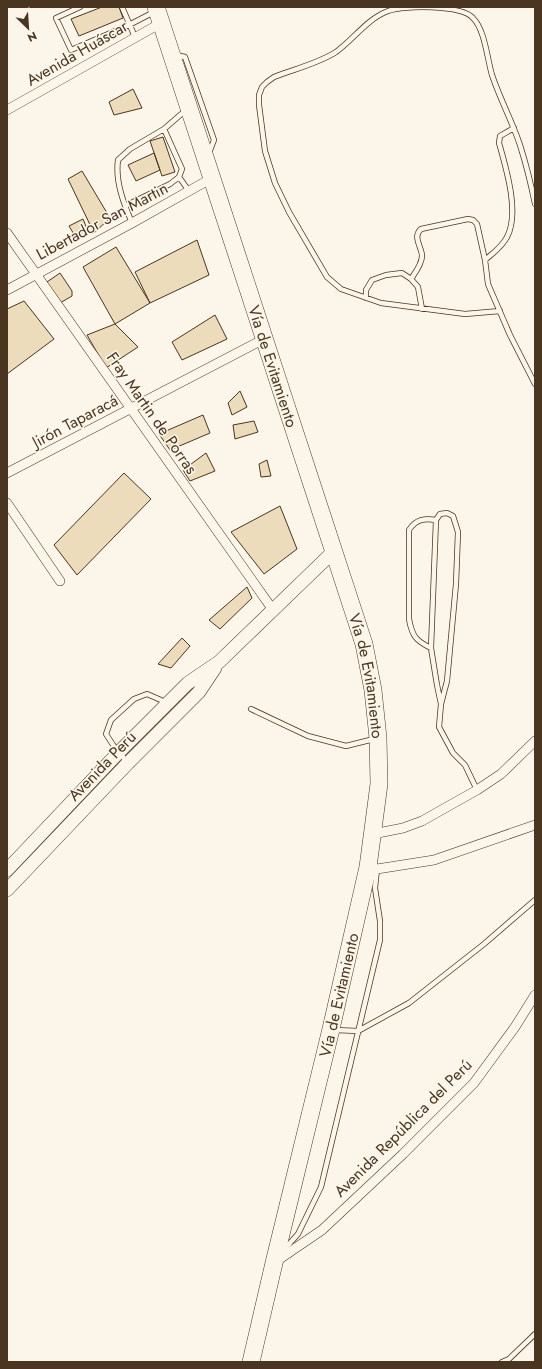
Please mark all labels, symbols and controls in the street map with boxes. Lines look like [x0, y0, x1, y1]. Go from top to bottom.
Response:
north arrow [8, 8, 48, 48]
street label: Avenida Huáscar [22, 14, 132, 91]
text: N [25, 28, 40, 46]
street label: Libertador San Martin [32, 177, 172, 265]
street label: Vía de Evitamiento [243, 302, 304, 430]
street label: Fray Martin de Porras [101, 347, 203, 479]
street label: Jirón Taparacá [26, 389, 122, 454]
street label: Vía de Evitamiento [343, 610, 389, 740]
street label: Avenida Perú [63, 726, 141, 806]
street label: Vía de Evitamiento [314, 930, 365, 1059]
street label: Avenida República del Perú [329, 1054, 477, 1202]

